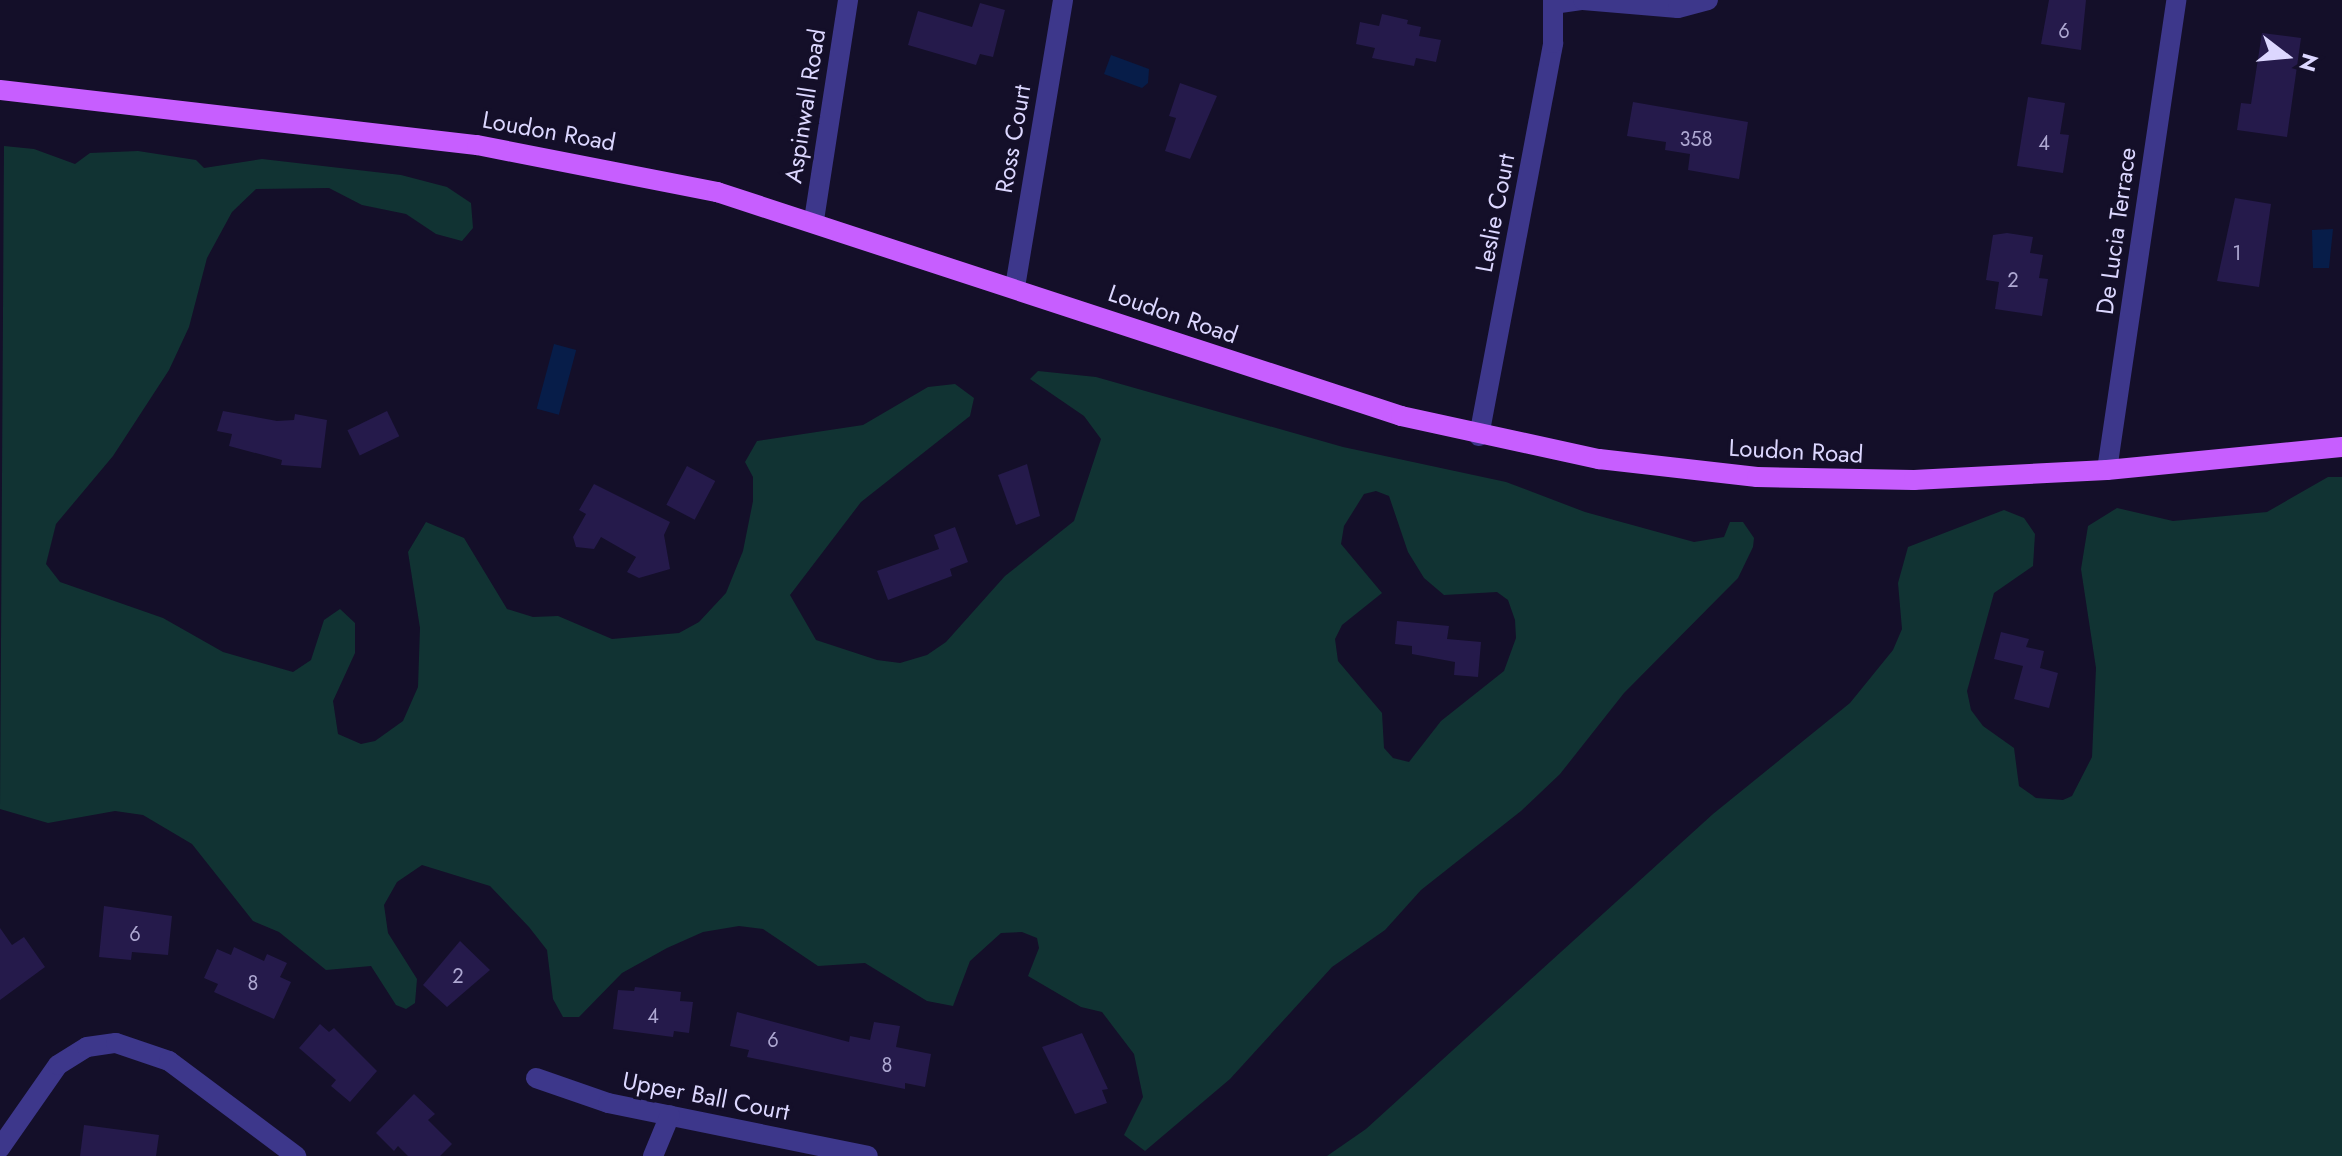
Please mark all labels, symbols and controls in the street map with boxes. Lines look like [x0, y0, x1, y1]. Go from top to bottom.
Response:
north arrow [2246, 16, 2326, 96]
house number: 6 [2058, 19, 2070, 43]
street label: Aspinwall Road [779, 27, 831, 185]
text: N [2291, 50, 2327, 75]
street label: Ross Court [989, 83, 1037, 195]
street label: Loudon Road [480, 105, 618, 157]
house number: 358 [1679, 127, 1713, 151]
house number: 4 [2038, 131, 2050, 155]
street label: De Lucia Terrace [2090, 146, 2142, 316]
street label: Leslie Court [1469, 151, 1521, 275]
house number: 1 [2233, 241, 2241, 265]
house number: 2 [2007, 268, 2019, 292]
street label: Loudon Road [1105, 278, 1241, 350]
street label: Loudon Road [1728, 433, 1864, 469]
house number: 6 [129, 922, 141, 946]
house number: 2 [452, 964, 464, 988]
house number: 8 [248, 971, 258, 995]
house number: 4 [647, 1004, 659, 1028]
house number: 6 [767, 1028, 779, 1052]
house number: 8 [882, 1053, 892, 1077]
street label: Upper Ball Court [620, 1066, 792, 1126]

